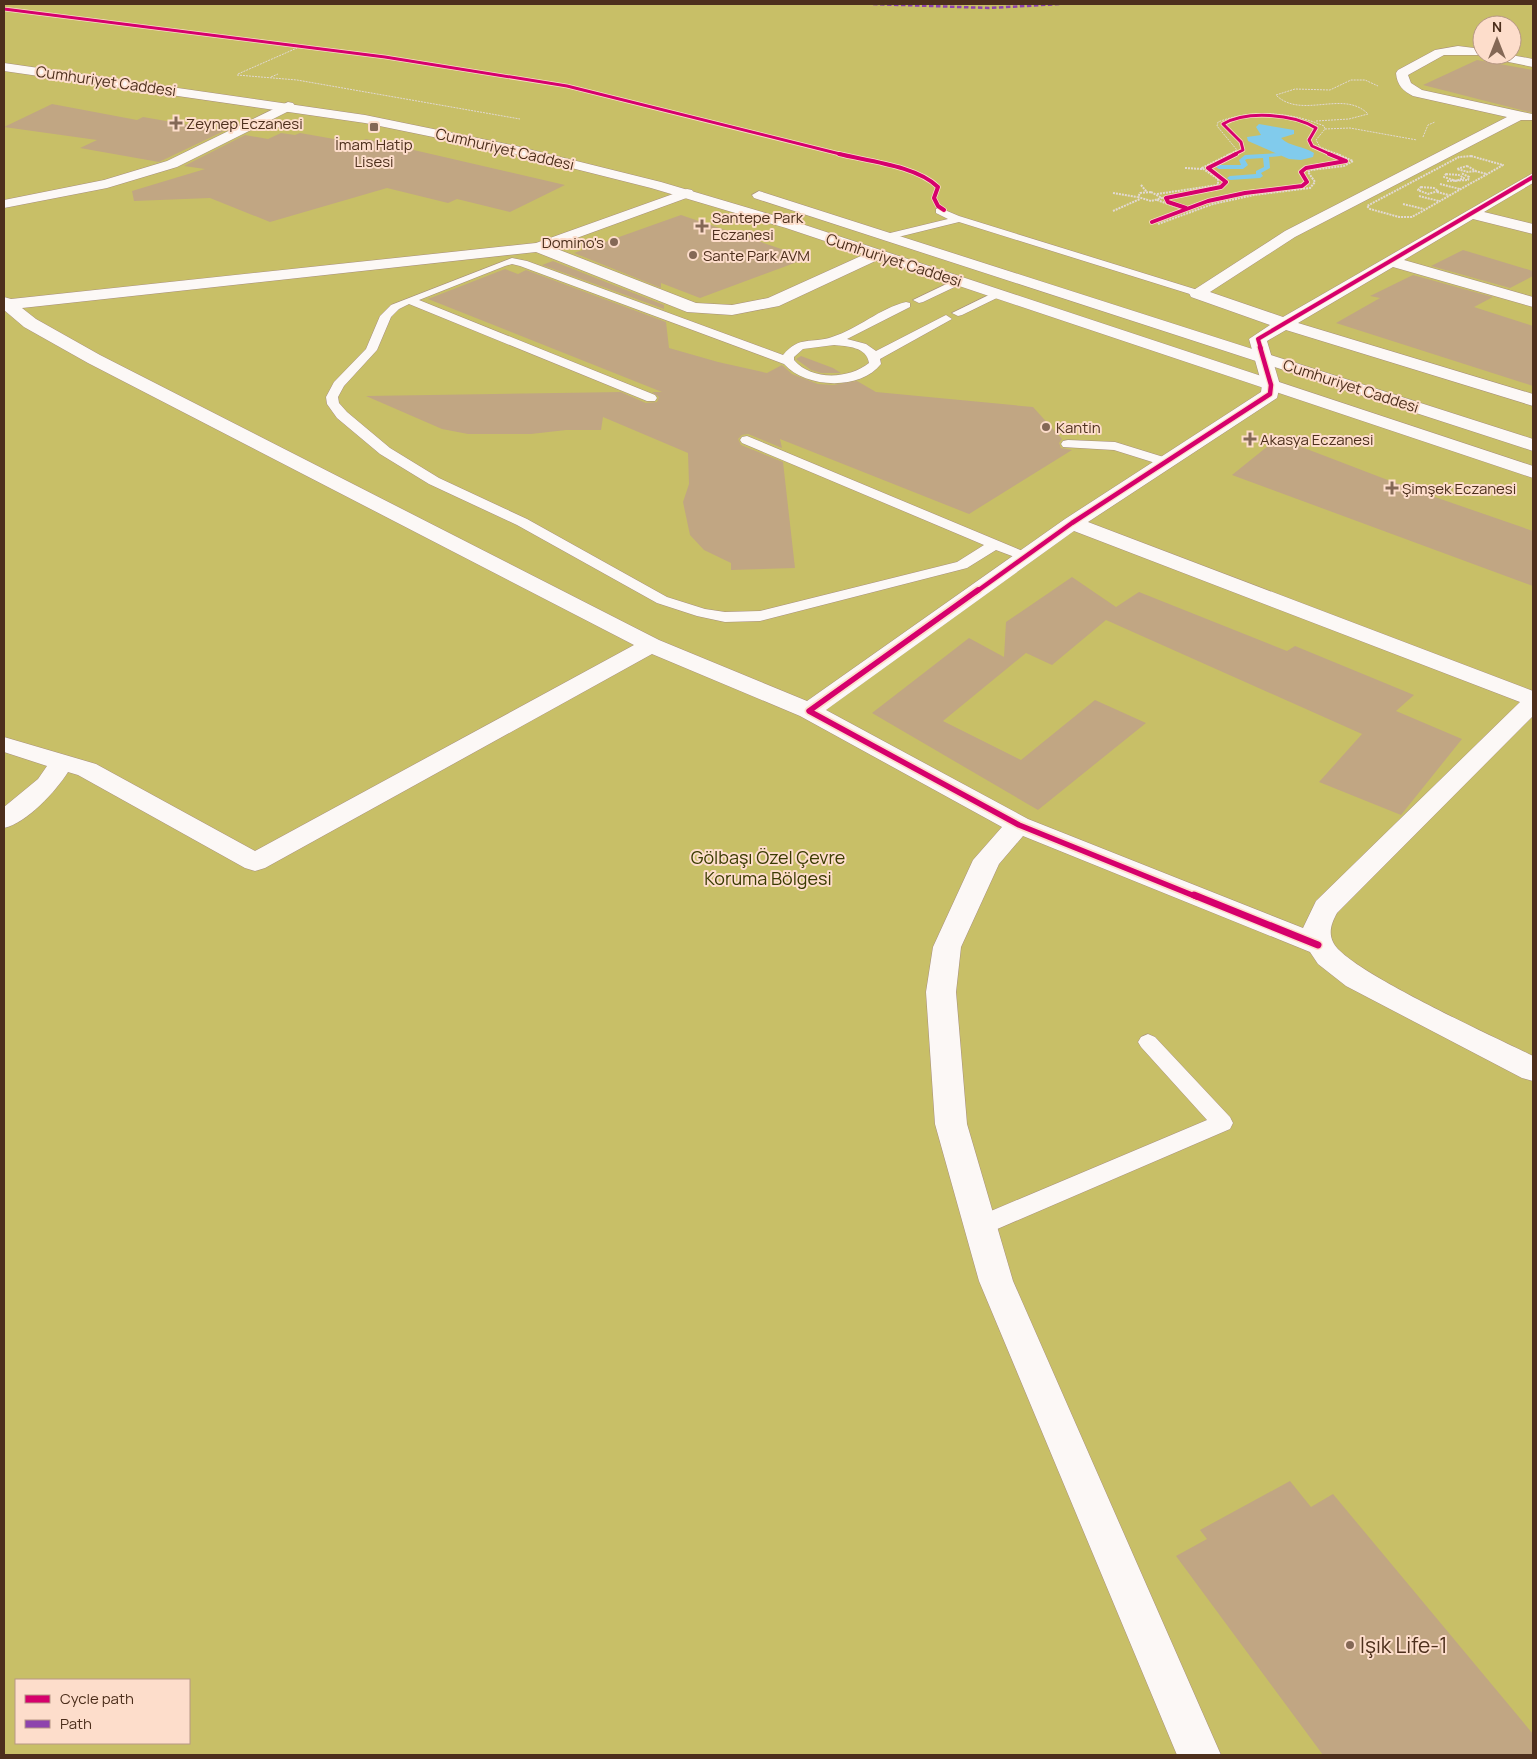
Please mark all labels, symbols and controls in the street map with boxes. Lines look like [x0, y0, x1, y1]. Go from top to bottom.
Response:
north arrow [1472, 15, 1522, 65]
text: N [1492, 17, 1502, 36]
street label: Cumhuriyet Caddesi [34, 61, 178, 101]
place label: Zeynep Eczanesi [186, 113, 303, 134]
marker: Zeynep Eczanesi [170, 117, 182, 129]
marker: İmam Hatip Lisesi [368, 121, 380, 133]
street label: Cumhuriyet Caddesi [434, 123, 576, 175]
place label: İmam Hatip Lisesi [335, 134, 413, 172]
place label: Santepe Park Eczanesi [712, 207, 804, 245]
marker: Santepe Park Eczanesi [696, 220, 708, 232]
street label: Cumhuriyet Caddesi [823, 228, 965, 292]
place label: Domino's [542, 232, 604, 253]
marker: Domino's [608, 236, 620, 248]
place label: Sante Park AVM [703, 245, 810, 266]
marker: Sante Park AVM [687, 249, 699, 261]
street label: Cumhuriyet Caddesi [1280, 354, 1422, 418]
place label: Kantin [1056, 417, 1101, 438]
marker: Kantin [1040, 421, 1052, 433]
place label: Akasya Eczanesi [1260, 429, 1373, 450]
marker: Akasya Eczanesi [1244, 433, 1256, 445]
place label: Şimşek Eczanesi [1402, 478, 1516, 499]
marker: Şimşek Eczanesi [1386, 482, 1398, 494]
park label: Gölbaşı Özel Çevre Koruma Bölgesi [691, 845, 845, 890]
place label: Işık Life-1 [1360, 1631, 1447, 1659]
marker: Işık Life-1 [1344, 1639, 1356, 1651]
legend [15, 1679, 190, 1744]
text: Cycle path [60, 1688, 134, 1709]
text: Path [60, 1713, 92, 1734]

